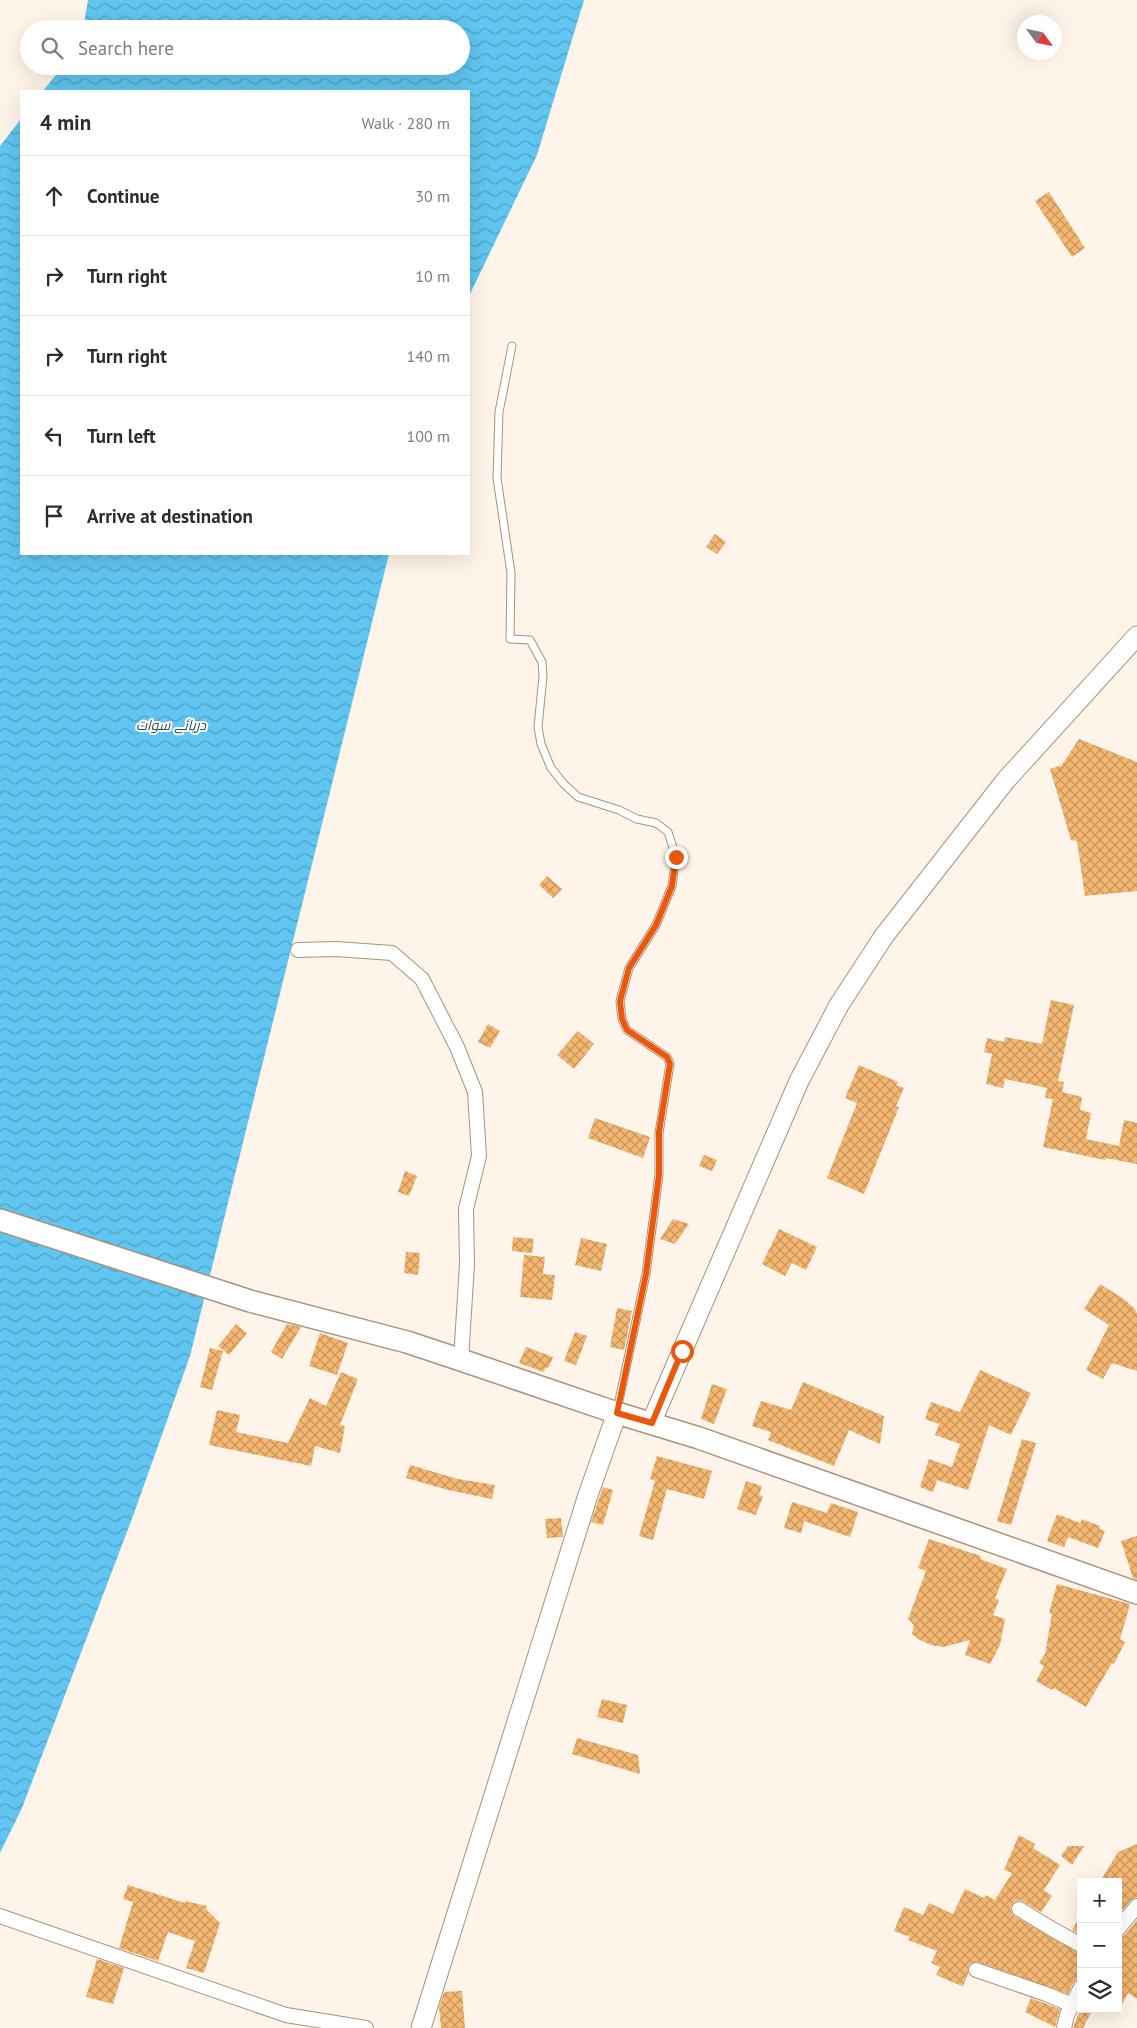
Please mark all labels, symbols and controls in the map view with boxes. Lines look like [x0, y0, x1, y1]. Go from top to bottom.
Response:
north arrow [1017, 15, 1062, 60]
search box [20, 20, 470, 75]
icon: search [38, 34, 66, 62]
text: Search here [78, 36, 174, 60]
text: 4 min [40, 109, 91, 136]
text: Walk · 280 m [361, 113, 450, 133]
icon: ahead [40, 182, 68, 210]
text: Continue [87, 184, 159, 208]
text: 30 m [415, 186, 450, 206]
icon: right [40, 262, 68, 290]
text: Turn right [87, 264, 167, 288]
text: 10 m [415, 266, 450, 286]
icon: right [40, 342, 68, 370]
text: Turn right [87, 344, 167, 368]
text: 140 m [407, 346, 450, 366]
icon: left [40, 422, 68, 450]
text: Turn left [87, 424, 156, 448]
text: 100 m [407, 426, 450, 446]
icon: arrive [40, 502, 68, 530]
text: Arrive at destination [87, 504, 253, 528]
water label: دریائے سوات [136, 716, 207, 734]
route end [665, 846, 688, 869]
route start [671, 1340, 694, 1363]
map controls [1077, 1878, 1122, 2013]
button: + [1077, 1878, 1122, 1923]
button: − [1077, 1923, 1122, 1968]
button: layers [1077, 1968, 1122, 2013]

